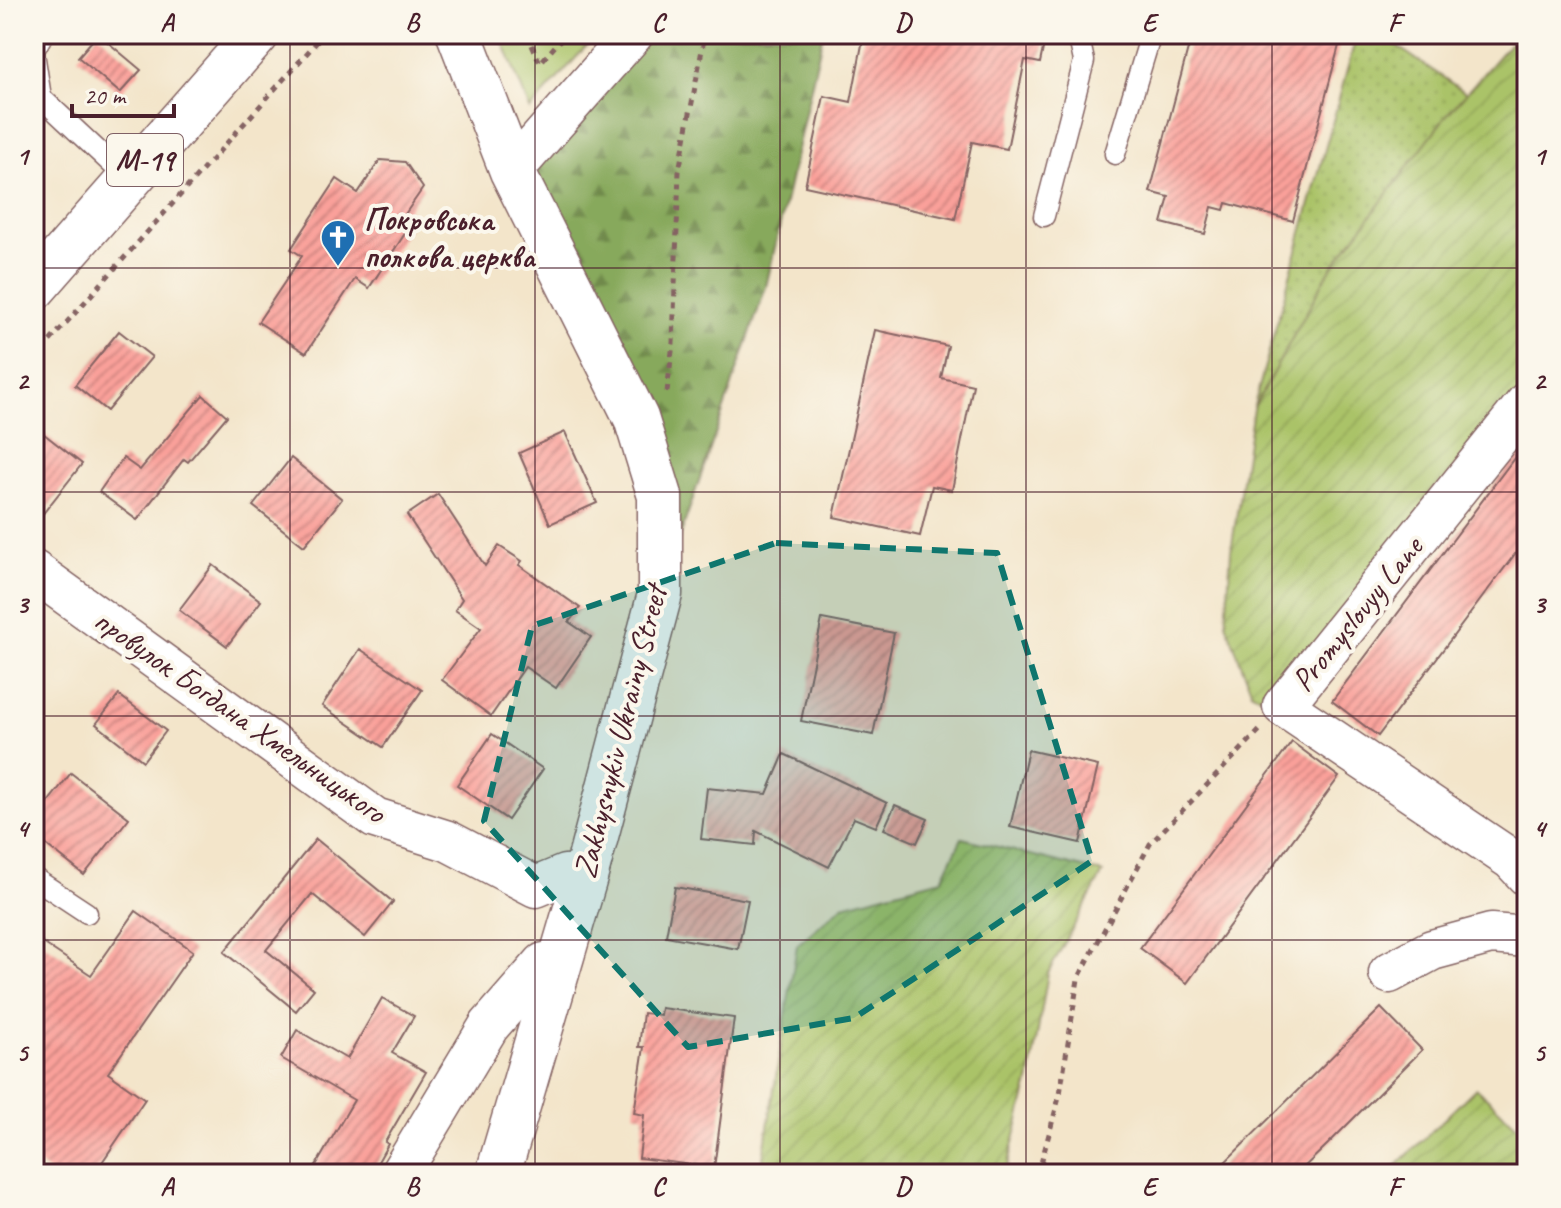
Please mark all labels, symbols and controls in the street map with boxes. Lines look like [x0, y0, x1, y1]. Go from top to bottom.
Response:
text: A [160, 6, 175, 39]
text: B [405, 6, 421, 39]
text: C [652, 6, 668, 39]
text: D [895, 6, 913, 39]
text: E [1142, 6, 1160, 39]
text: F [1388, 6, 1406, 39]
scale bar [72, 68, 174, 118]
text: 20 m [84, 81, 127, 111]
road number: М-19 [107, 134, 183, 186]
text: 1 [16, 140, 31, 173]
text: 1 [1533, 140, 1548, 173]
place label: Покровська полкова церква [364, 199, 537, 277]
church icon: Покровська полкова церква [319, 218, 357, 268]
text: 2 [16, 364, 30, 397]
text: 2 [1533, 364, 1547, 397]
street label: Promyslovyy Lane [1282, 526, 1434, 700]
street label: Zakhysnykiv Ukrainy Street [564, 577, 677, 882]
text: 3 [16, 588, 30, 621]
text: 3 [1533, 588, 1547, 621]
street label: провулок Богдана Хмельницького [86, 600, 395, 833]
text: 4 [16, 812, 31, 845]
text: 4 [1533, 812, 1548, 845]
text: 5 [16, 1036, 30, 1069]
text: 5 [1533, 1036, 1547, 1069]
text: A [160, 1170, 175, 1203]
text: B [405, 1170, 421, 1203]
text: C [652, 1170, 668, 1203]
text: D [895, 1170, 913, 1203]
text: E [1142, 1170, 1160, 1203]
text: F [1388, 1170, 1406, 1203]

